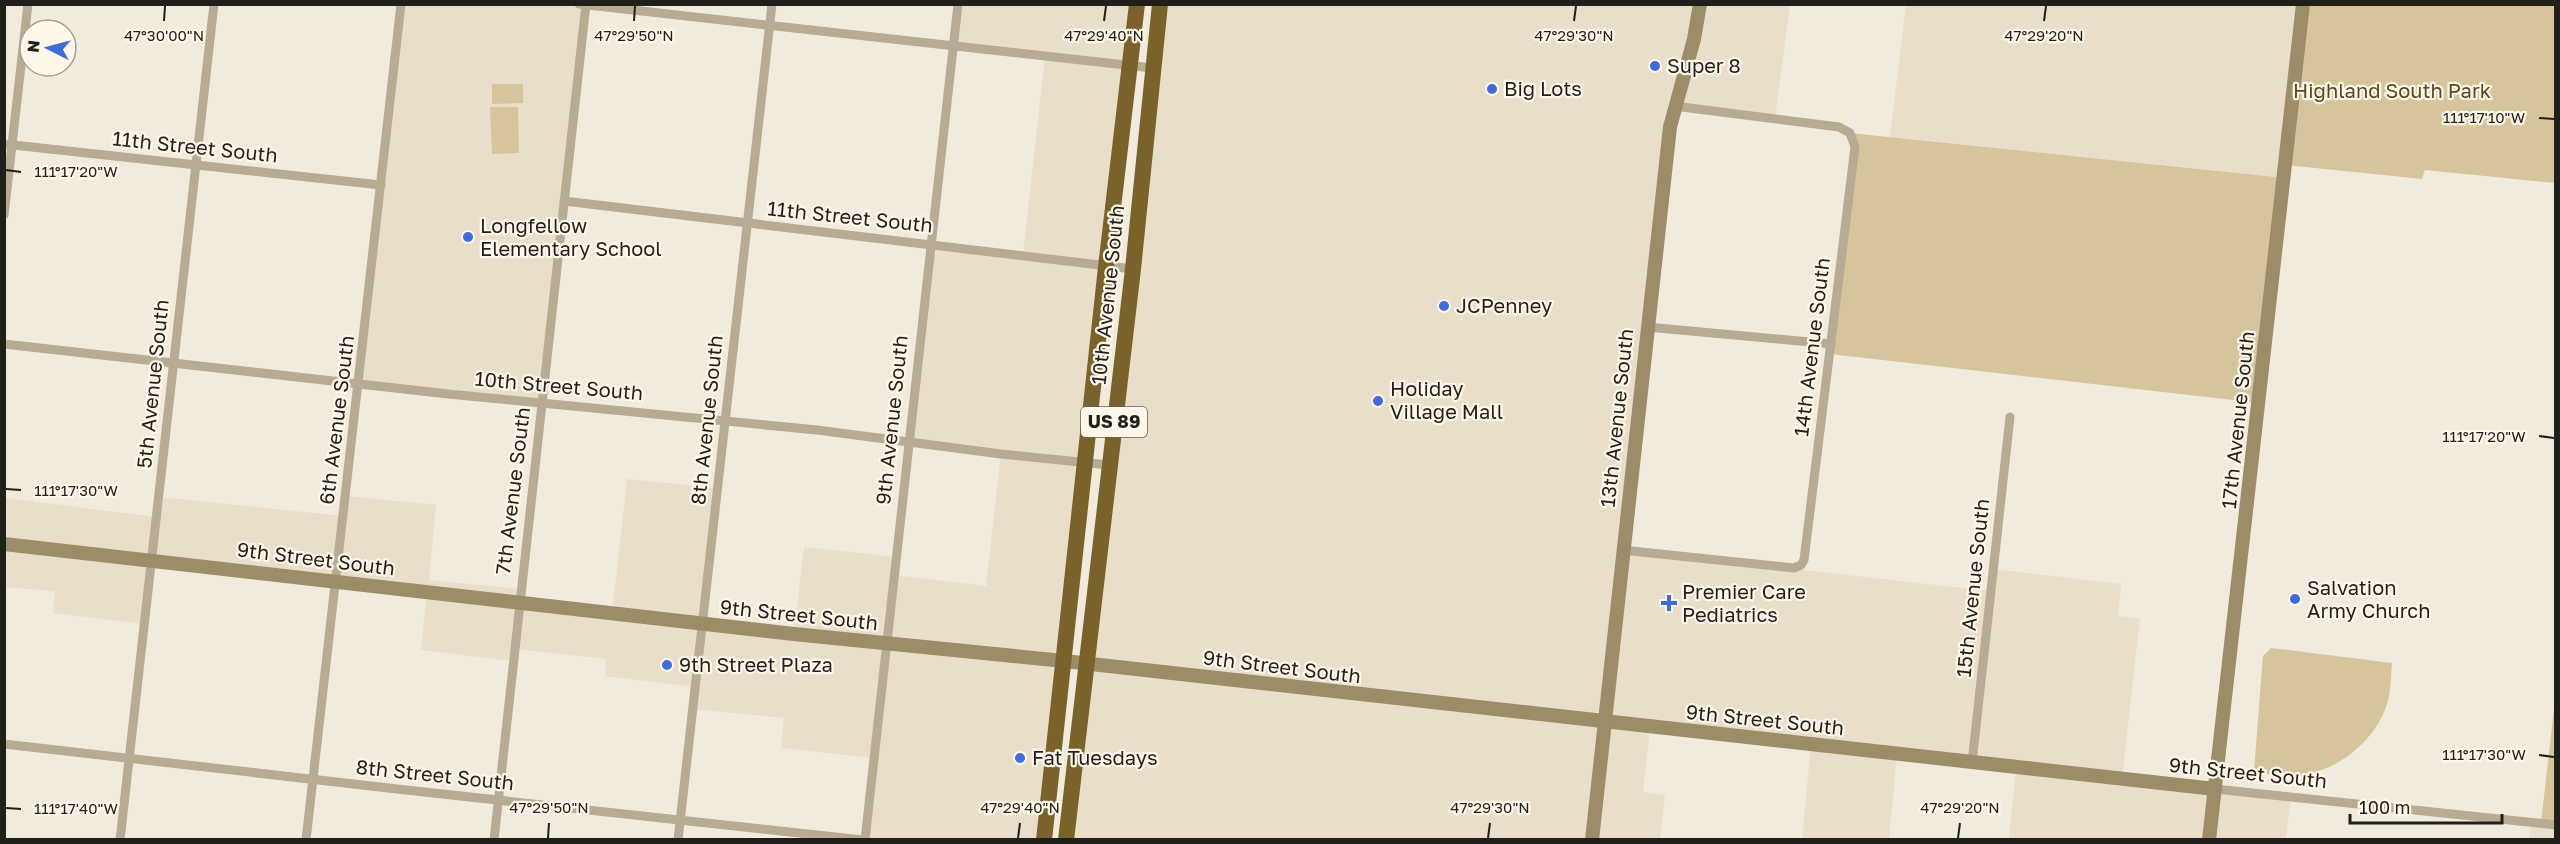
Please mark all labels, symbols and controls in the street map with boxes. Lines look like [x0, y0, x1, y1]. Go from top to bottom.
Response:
north arrow [18, 18, 78, 78]
text: 47°30'00"N [124, 26, 204, 44]
text: 47°29'50"N [594, 26, 674, 44]
text: 47°29'40"N [1064, 26, 1144, 44]
text: 47°29'30"N [1534, 26, 1614, 44]
text: 47°29'20"N [2004, 26, 2084, 44]
text: N [23, 39, 44, 54]
place label: Super 8 [1667, 53, 1741, 77]
marker: Super 8 [1648, 59, 1662, 73]
place label: Big Lots [1504, 76, 1582, 100]
park label: Highland South Park [2293, 78, 2491, 102]
marker: Big Lots [1485, 82, 1499, 96]
text: 111°17'10"W [2443, 108, 2525, 126]
street label: 11th Street South [111, 125, 279, 167]
text: 111°17'20"W [34, 162, 118, 180]
street label: 11th Street South [766, 195, 934, 237]
street label: 10th Avenue South [1086, 204, 1128, 386]
place label: Longfellow Elementary School [480, 213, 662, 260]
marker: Longfellow Elementary School [461, 230, 475, 244]
street label: 14th Avenue South [1788, 256, 1834, 438]
place label: JCPenney [1456, 293, 1552, 317]
street label: 5th Avenue South [131, 298, 173, 470]
marker: JCPenney [1437, 299, 1451, 313]
street label: 13th Avenue South [1595, 327, 1637, 508]
street label: 17th Avenue South [2216, 330, 2258, 510]
street label: 6th Avenue South [314, 334, 358, 506]
street label: 8th Avenue South [685, 334, 727, 506]
street label: 9th Avenue South [870, 334, 912, 506]
street label: 10th Street South [474, 366, 644, 404]
place label: Holiday Village Mall [1390, 376, 1503, 423]
marker: Holiday Village Mall [1371, 394, 1385, 408]
street label: 7th Avenue South [490, 406, 534, 576]
road number: US 89 [1081, 407, 1147, 437]
text: 111°17'20"W [2442, 427, 2526, 445]
text: 111°17'30"W [34, 481, 118, 499]
street label: 15th Avenue South [1951, 497, 1993, 678]
street label: 9th Street South [236, 536, 396, 580]
place label: Salvation Army Church [2307, 575, 2431, 622]
place label: Premier Care Pediatrics [1682, 579, 1806, 626]
marker: Salvation Army Church [2288, 592, 2302, 606]
street label: 9th Street South [719, 594, 879, 634]
marker: Premier Care Pediatrics [1660, 594, 1678, 612]
street label: 9th Street South [1202, 644, 1362, 688]
place label: 9th Street Plaza [679, 652, 833, 676]
marker: 9th Street Plaza [660, 658, 674, 672]
street label: 9th Street South [1685, 699, 1845, 739]
place label: Fat Tuesdays [1032, 745, 1158, 769]
text: 111°17'30"W [2442, 745, 2526, 763]
marker: Fat Tuesdays [1013, 751, 1027, 765]
street label: 9th Street South [2168, 752, 2328, 792]
street label: 8th Street South [355, 754, 515, 794]
scale bar [2350, 787, 2502, 825]
text: 100 m [2359, 796, 2410, 818]
text: 47°29'50"N [509, 798, 589, 816]
text: 47°29'40"N [980, 798, 1060, 816]
text: 47°29'30"N [1450, 798, 1530, 816]
text: 47°29'20"N [1920, 798, 2000, 816]
text: 111°17'40"W [34, 799, 118, 817]

